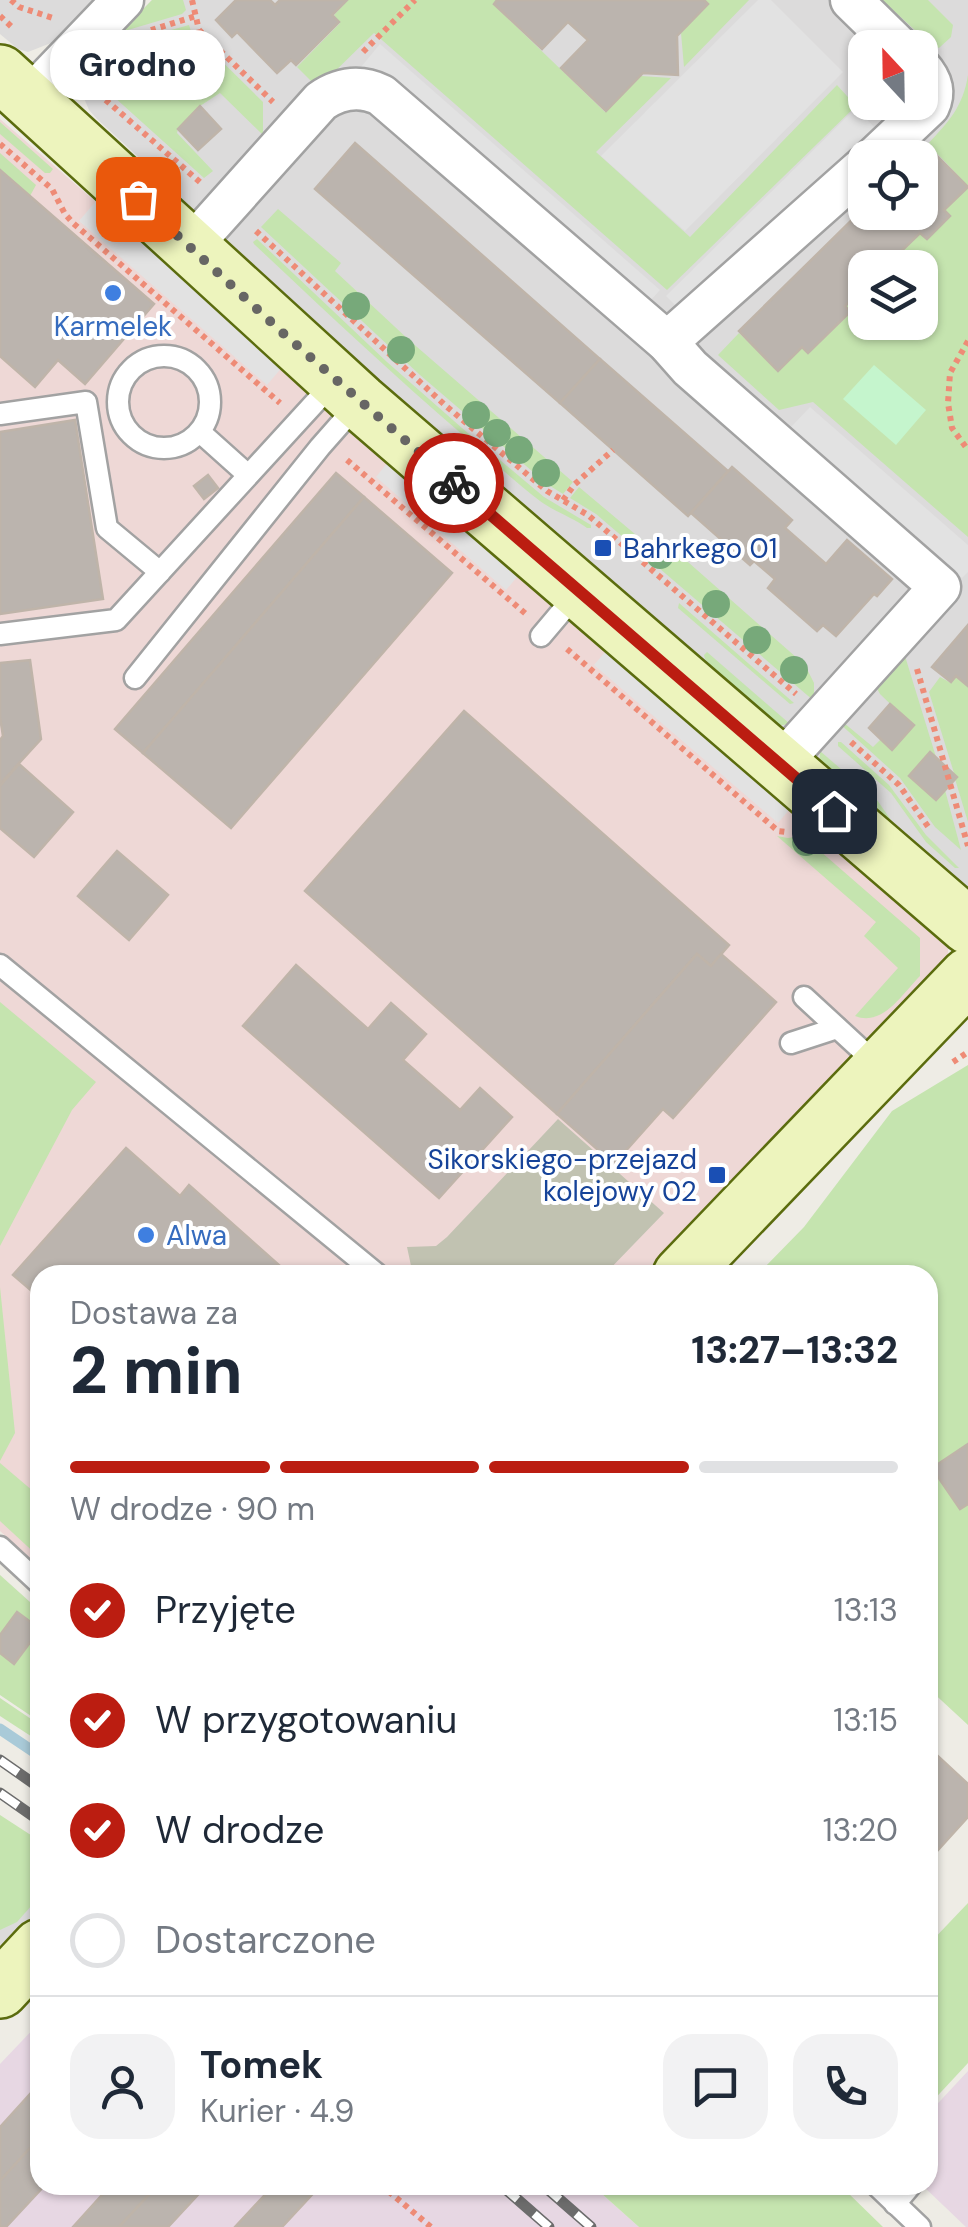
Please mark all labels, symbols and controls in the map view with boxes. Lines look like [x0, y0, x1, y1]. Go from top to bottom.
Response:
callout: Grodno [51, 29, 226, 99]
north arrow [848, 30, 938, 120]
map controls [848, 30, 938, 340]
text: Grodno [78, 44, 197, 86]
button: locate [848, 140, 938, 230]
pin [96, 157, 181, 242]
icon: bag [111, 172, 166, 227]
button: layers [848, 250, 938, 340]
marker: Karmelek [102, 282, 124, 304]
place label: Karmelek [54, 308, 172, 345]
courier [404, 433, 504, 533]
icon: bike [427, 456, 482, 511]
place label: Bahrkego 01 [623, 530, 778, 567]
marker: Bahrkego 01 [592, 537, 614, 559]
pin [792, 769, 877, 854]
icon: home [807, 784, 862, 839]
place label: Sikorskiego-przejazd kolejowy 02 [427, 1141, 697, 1210]
marker: Sikorskiego-przejazd kolejowy 02 [706, 1164, 728, 1186]
place label: Alwa [166, 1217, 227, 1254]
marker: Alwa [135, 1224, 157, 1246]
text: Dostawa za [70, 1292, 238, 1334]
text: 13:27–13:32 [691, 1325, 898, 1375]
text: 2 min [70, 1329, 243, 1413]
text: W drodze · 90 m [70, 1488, 315, 1530]
icon: check [70, 1583, 125, 1638]
text: Przyjęte [155, 1585, 296, 1635]
text: 13:13 [834, 1589, 898, 1631]
icon: check [70, 1693, 125, 1748]
text: W przygotowaniu [155, 1695, 457, 1745]
text: 13:15 [833, 1699, 898, 1741]
icon: check [70, 1803, 125, 1858]
text: W drodze [155, 1805, 324, 1855]
text: 13:20 [823, 1809, 898, 1851]
text: Dostarczone [155, 1915, 376, 1965]
button: person [70, 2034, 175, 2139]
button: chat [663, 2034, 768, 2139]
button: phone [793, 2034, 898, 2139]
text: Tomek [200, 2040, 323, 2090]
text: Kurier · 4.9 [200, 2090, 354, 2132]

